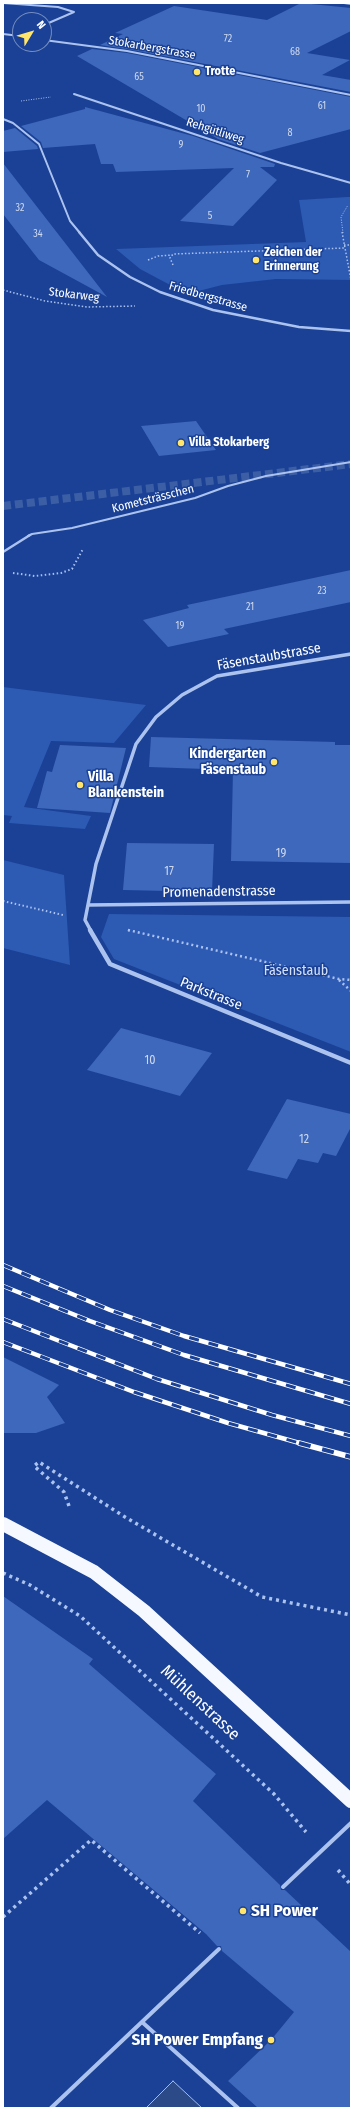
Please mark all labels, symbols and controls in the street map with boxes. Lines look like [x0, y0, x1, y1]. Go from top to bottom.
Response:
north arrow [12, 12, 52, 52]
text: N [34, 18, 48, 32]
street label: Stokarbergstrasse [107, 33, 197, 63]
house number: 72 [224, 33, 232, 45]
house number: 68 [290, 46, 300, 58]
place label: Trotte [205, 65, 235, 79]
marker: Trotte [192, 67, 202, 77]
house number: 65 [134, 71, 144, 83]
house number: 61 [318, 100, 326, 112]
house number: 10 [196, 103, 206, 115]
street label: Rehgütliweg [184, 115, 246, 147]
house number: 8 [288, 127, 292, 139]
house number: 9 [179, 139, 183, 151]
house number: 7 [246, 169, 250, 181]
house number: 32 [16, 202, 24, 214]
house number: 5 [208, 210, 212, 222]
house number: 34 [33, 228, 43, 240]
place label: Zeichen der Erinnerung [264, 246, 322, 274]
marker: Zeichen der Erinnerung [251, 255, 261, 265]
street label: Friedbergstrasse [167, 279, 249, 315]
street label: Stokarweg [48, 285, 100, 305]
place label: Villa Stokarberg [189, 436, 269, 450]
marker: Villa Stokarberg [176, 438, 186, 448]
street label: Kometsträsschen [110, 482, 196, 516]
house number: 23 [318, 585, 326, 597]
house number: 21 [246, 601, 254, 613]
house number: 19 [176, 620, 184, 632]
street label: Fäsenstaubstrasse [216, 640, 322, 674]
place label: Kindergarten Fäsenstaub [189, 746, 266, 778]
marker: Kindergarten Fäsenstaub [269, 757, 279, 767]
place label: Villa Blankenstein [88, 769, 164, 802]
marker: Villa Blankenstein [75, 780, 85, 790]
house number: 19 [276, 847, 286, 861]
house number: 17 [164, 865, 174, 879]
street label: Promenadenstrasse [162, 883, 276, 901]
park label: Fäsenstaub [264, 963, 328, 979]
street label: Parkstrasse [178, 974, 244, 1014]
house number: 10 [145, 1054, 155, 1068]
house number: 12 [299, 1133, 309, 1147]
street label: Mühlenstrasse [156, 1661, 244, 1745]
place label: SH Power [251, 1901, 318, 1921]
marker: SH Power [238, 1906, 248, 1916]
place label: SH Power Empfang [131, 2030, 263, 2050]
marker: SH Power Empfang [266, 2035, 276, 2045]

